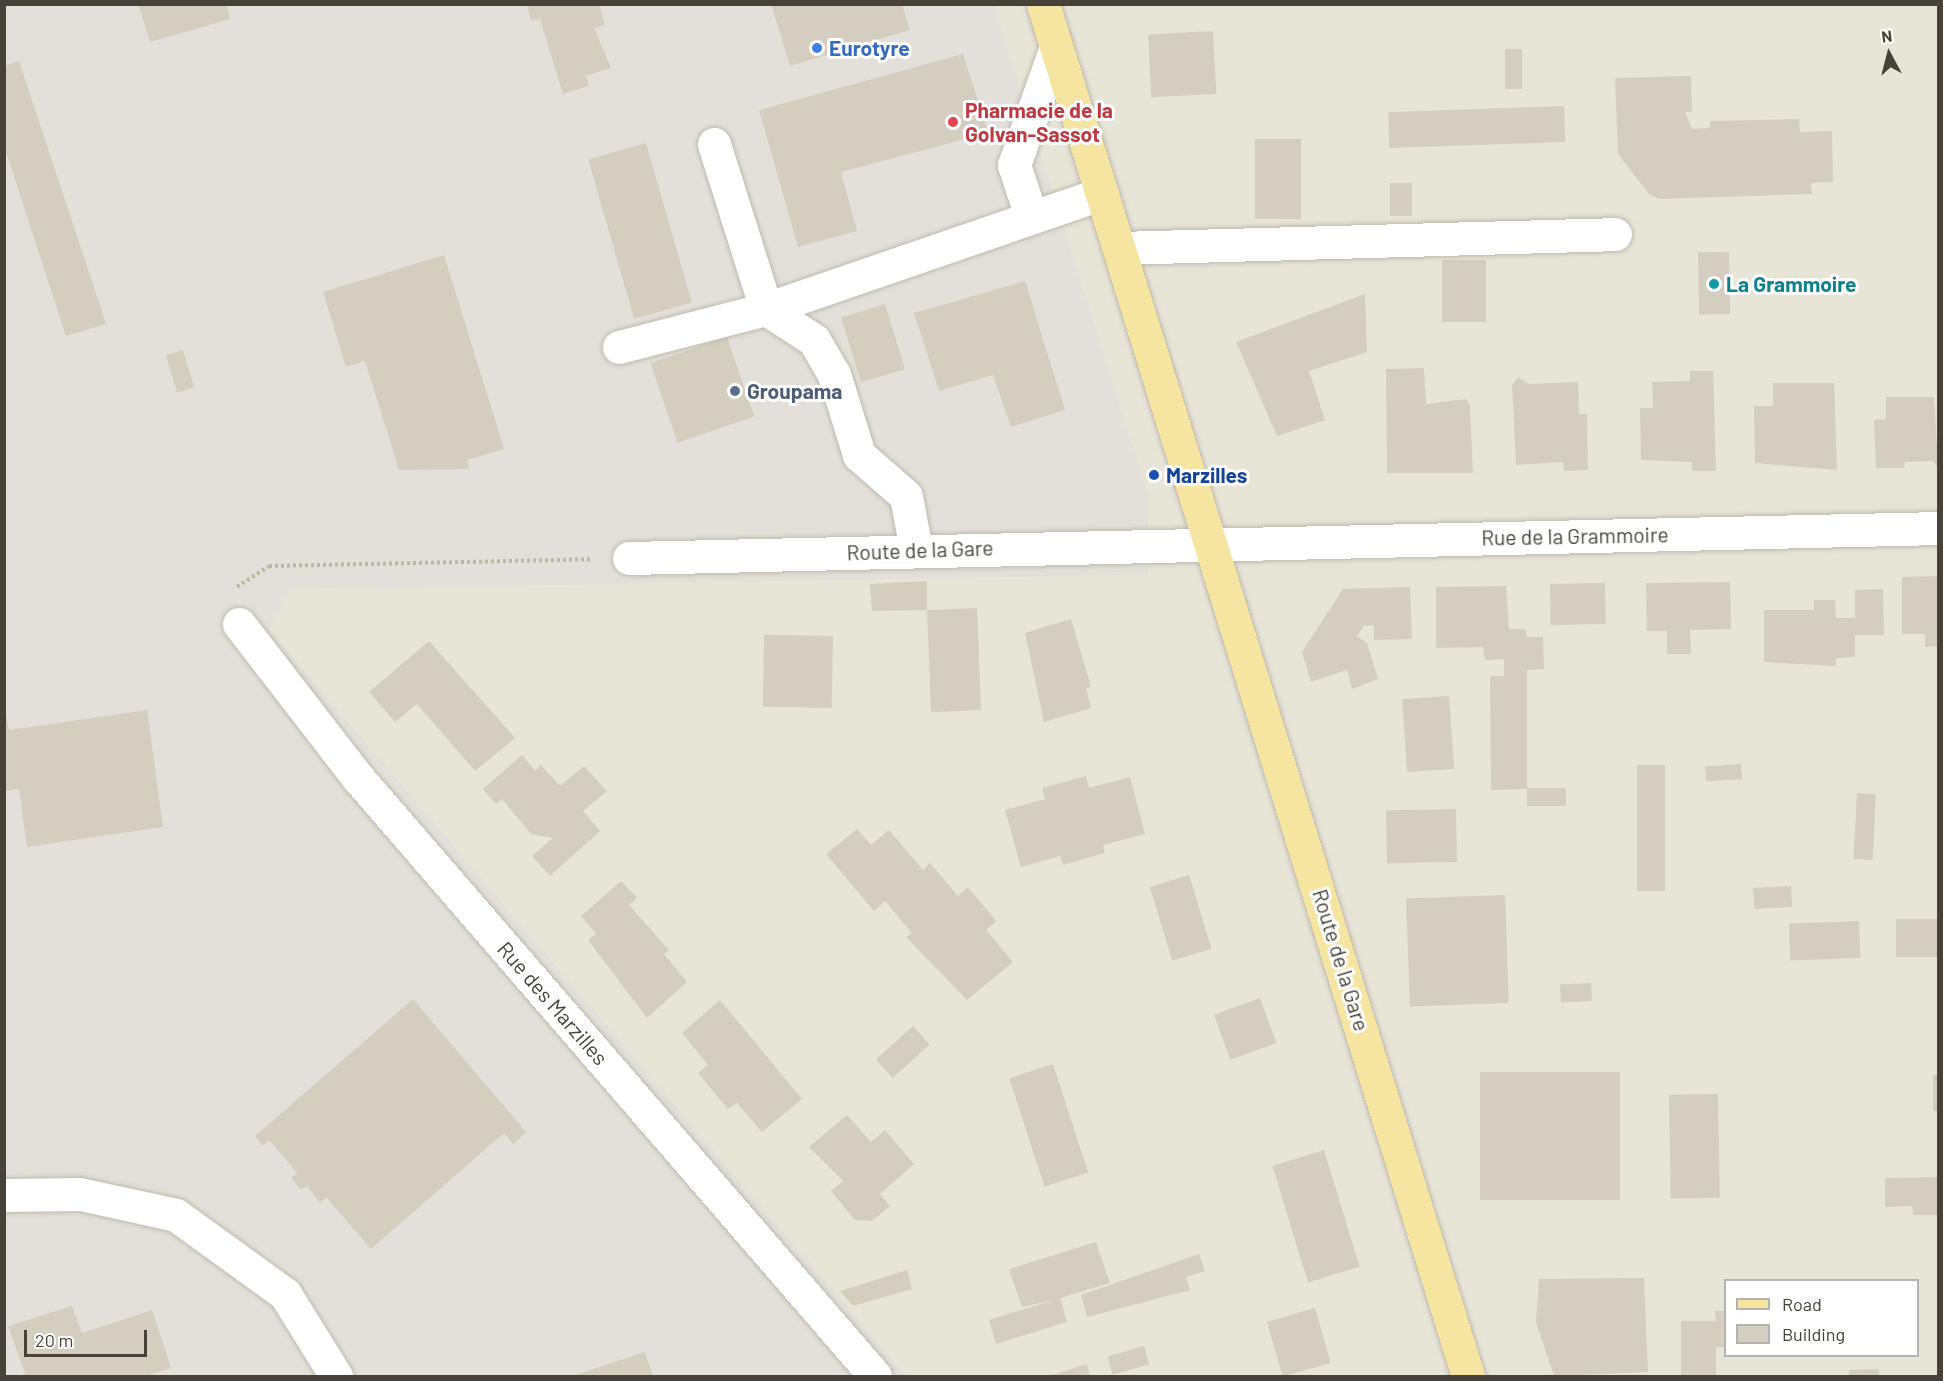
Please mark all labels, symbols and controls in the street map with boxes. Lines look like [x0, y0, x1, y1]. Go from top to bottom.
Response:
north arrow [1859, 24, 1919, 84]
text: N [1880, 26, 1893, 46]
place label: Eurotyre [829, 35, 910, 61]
marker: Eurotyre [810, 41, 824, 55]
place label: Pharmacie de la Golvan-Sassot [965, 97, 1113, 147]
marker: Pharmacie de la Golvan-Sassot [946, 115, 960, 129]
place label: La Grammoire [1726, 271, 1856, 297]
marker: La Grammoire [1707, 277, 1721, 291]
place label: Groupama [747, 378, 842, 404]
marker: Groupama [728, 384, 742, 398]
place label: Marzilles [1166, 462, 1247, 488]
marker: Marzilles [1147, 468, 1161, 482]
street label: Rue de la Grammoire [1481, 522, 1669, 550]
street label: Route de la Gare [846, 535, 994, 565]
street label: Route de la Gare [1307, 886, 1375, 1034]
street label: Rue des Marzilles [493, 936, 613, 1070]
legend [1724, 1279, 1919, 1357]
text: Road [1782, 1293, 1822, 1315]
scale bar [27, 1318, 150, 1356]
text: Building [1782, 1323, 1845, 1345]
text: 20 m [35, 1329, 73, 1351]

